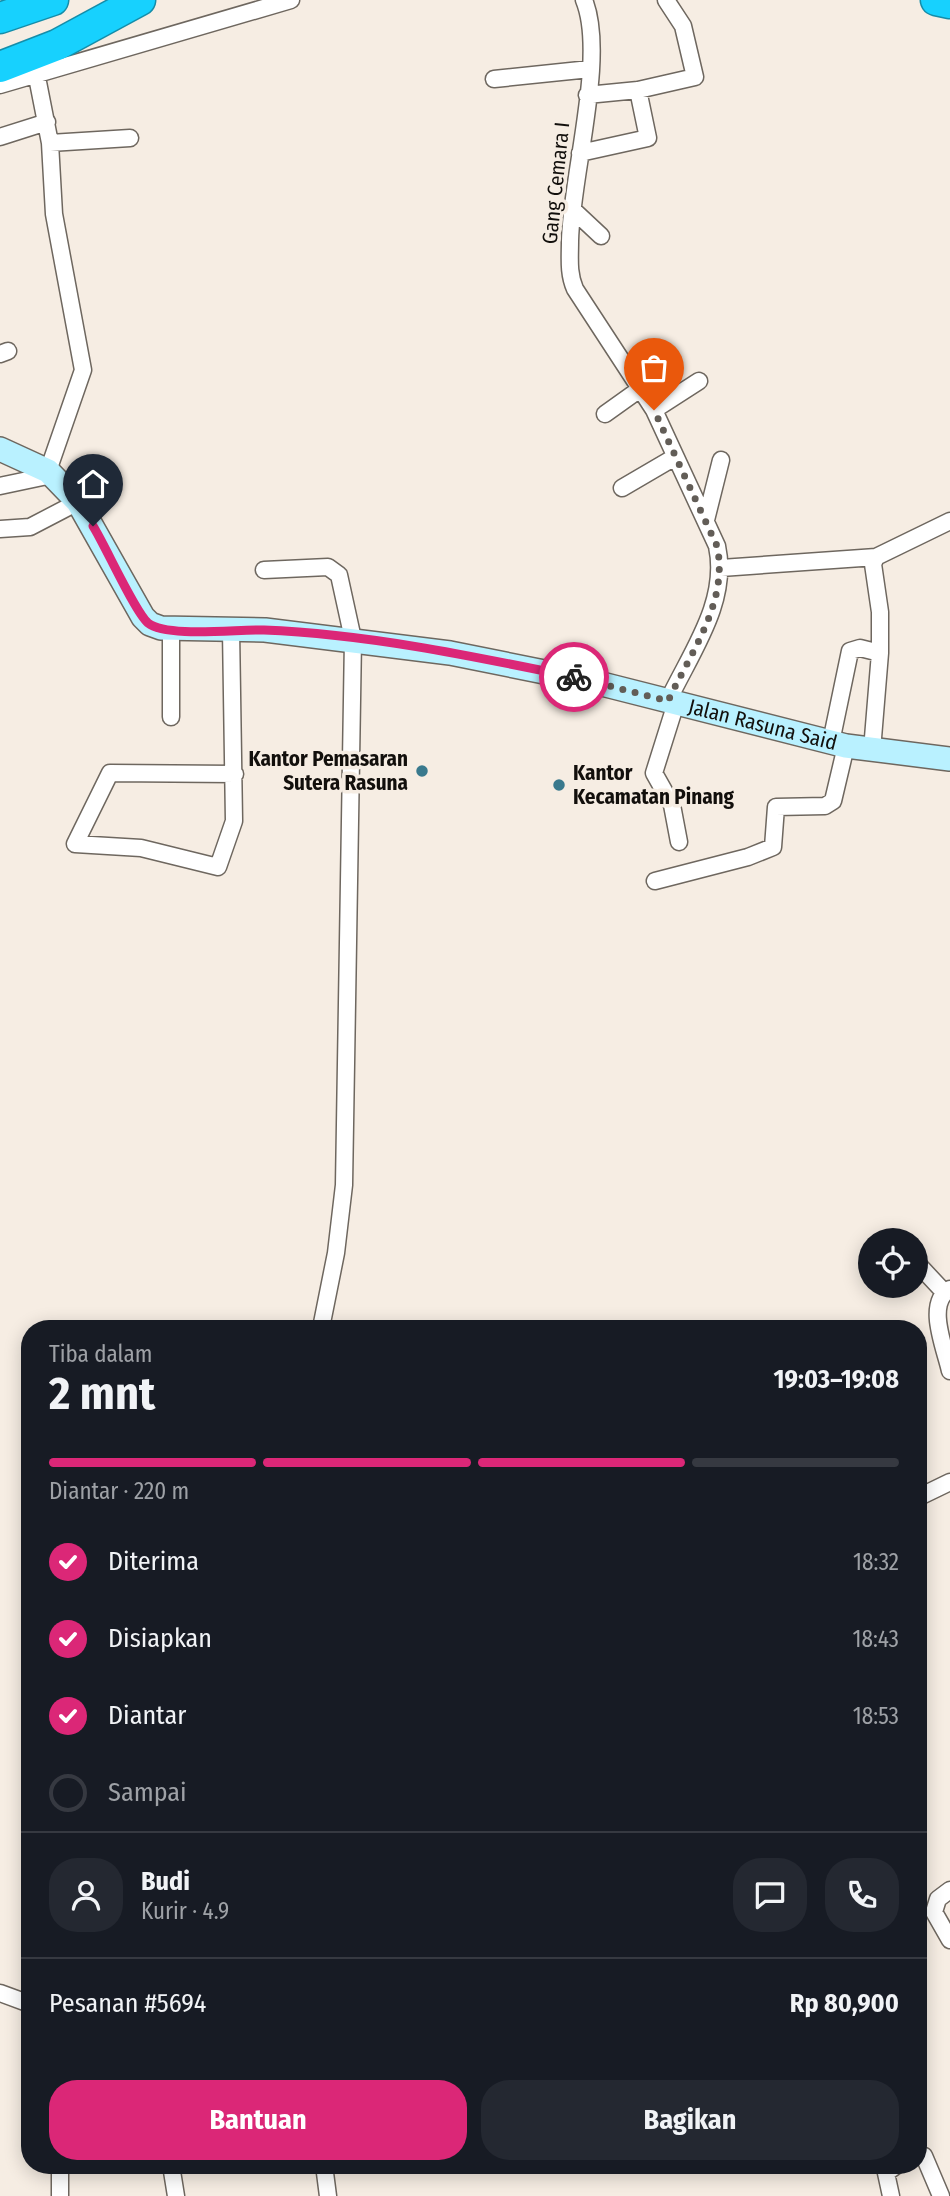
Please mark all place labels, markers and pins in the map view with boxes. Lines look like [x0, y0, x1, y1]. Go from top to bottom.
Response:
pin [624, 338, 684, 410]
pin [63, 454, 123, 526]
place label: Kantor Pemasaran Sutera Rasuna [248, 746, 408, 796]
place label: Kantor Kecamatan Pinang [573, 760, 735, 810]
marker: Kantor Pemasaran Sutera Rasuna [414, 763, 430, 779]
marker: Kantor Kecamatan Pinang [551, 777, 567, 793]

